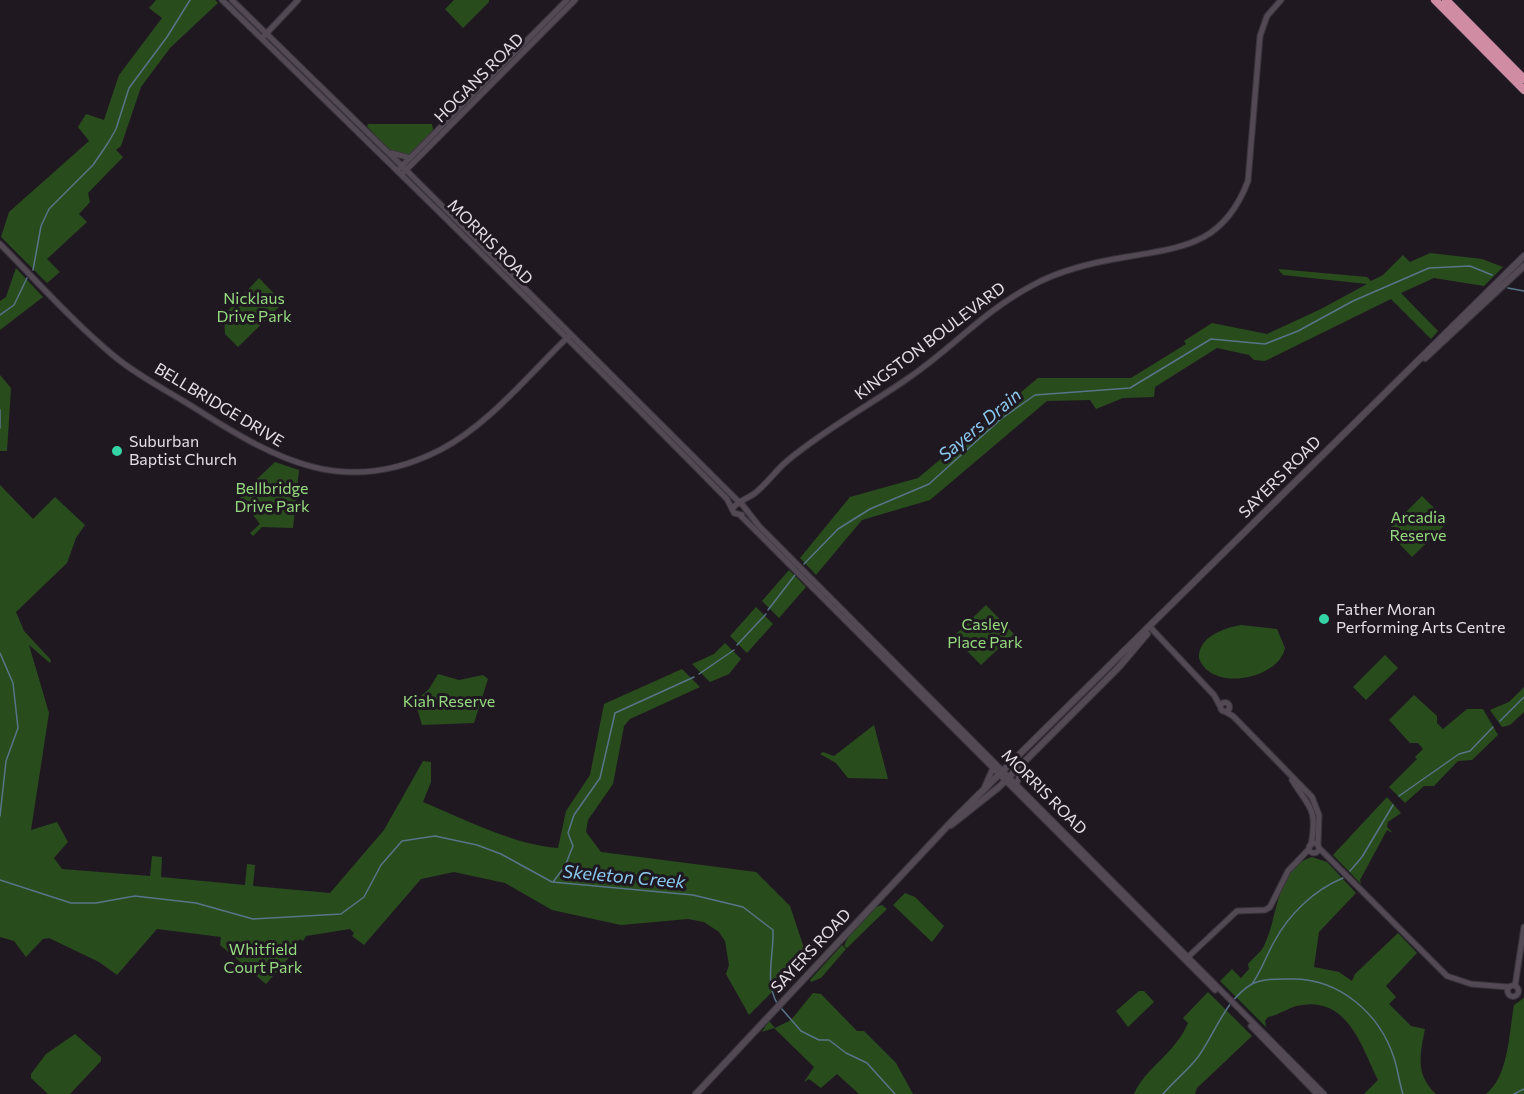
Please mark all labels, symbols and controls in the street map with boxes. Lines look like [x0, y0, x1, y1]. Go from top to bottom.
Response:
street label: HOGANS ROAD [430, 29, 528, 127]
street label: MORRIS ROAD [443, 195, 537, 289]
street label: KINGSTON BOULEVARD [851, 278, 1009, 404]
park label: Nicklaus Drive Park [216, 289, 292, 327]
street label: BELLBRIDGE DRIVE [151, 359, 287, 451]
water label: Sayers Drain [934, 384, 1026, 466]
place label: Suburban Baptist Church [129, 432, 237, 470]
street label: SAYERS ROAD [1235, 432, 1325, 522]
marker: Suburban Baptist Church [110, 444, 124, 458]
park label: Bellbridge Drive Park [234, 479, 310, 517]
park label: Arcadia Reserve [1389, 508, 1447, 546]
place label: Father Moran Performing Arts Centre [1336, 600, 1505, 638]
marker: Father Moran Performing Arts Centre [1317, 612, 1331, 626]
park label: Casley Place Park [947, 615, 1023, 653]
park label: Kiah Reserve [403, 692, 495, 712]
street label: MORRIS ROAD [997, 745, 1091, 839]
water label: Skeleton Creek [562, 861, 686, 893]
street label: SAYERS ROAD [767, 905, 855, 997]
park label: Whitfield Court Park [224, 940, 302, 978]

